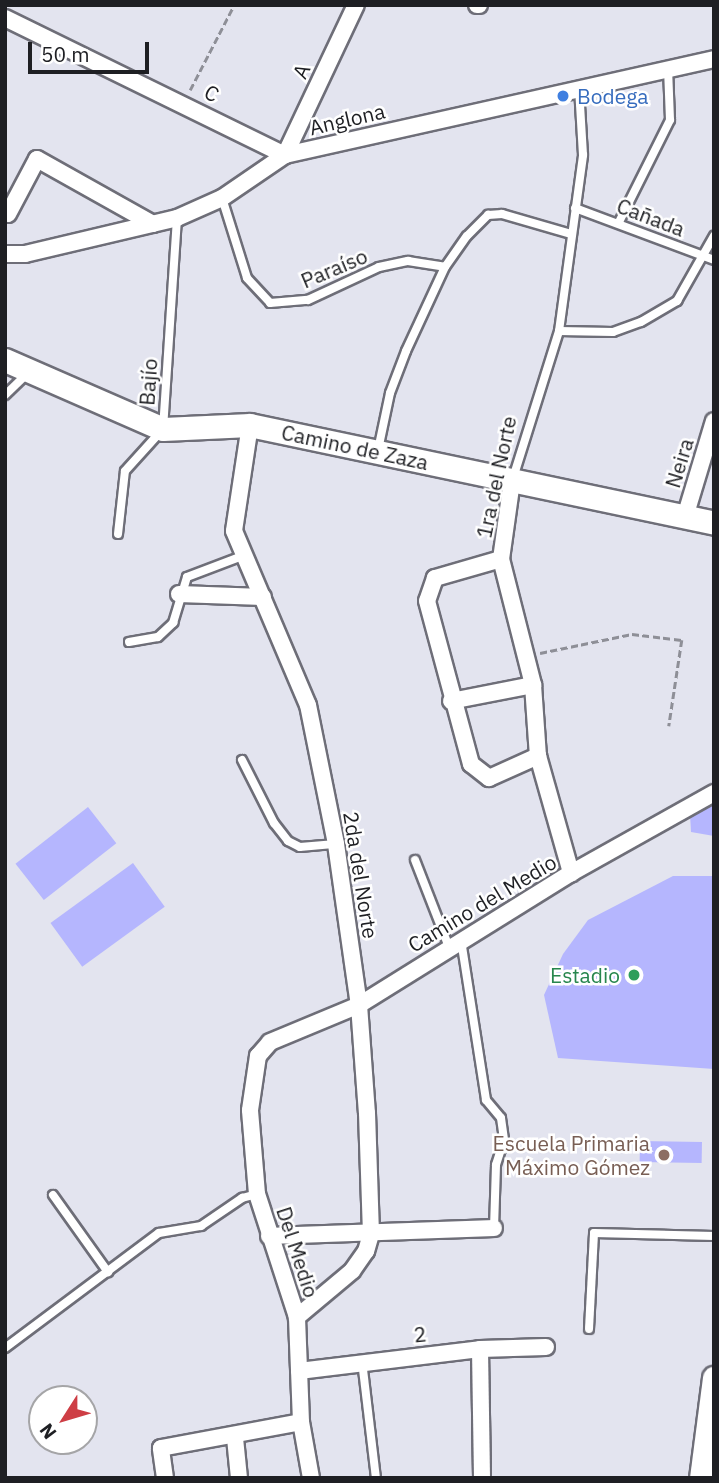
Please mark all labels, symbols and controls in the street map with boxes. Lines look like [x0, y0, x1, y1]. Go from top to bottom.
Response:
scale bar [32, 28, 152, 72]
text: 50 m [41, 40, 90, 68]
street label: A [287, 60, 315, 82]
street label: C [200, 79, 224, 107]
place label: Bodega [577, 83, 648, 109]
marker: Bodega [555, 88, 571, 104]
street label: Anglona [307, 98, 387, 140]
street label: Cañada [613, 193, 689, 241]
street label: Paraíso [297, 243, 371, 293]
street label: Bajío [134, 358, 162, 406]
street label: 1ra del Norte [471, 414, 521, 540]
street label: Camino de Zaza [279, 419, 431, 475]
street label: Neira [660, 435, 698, 491]
street label: 2da del Norte [339, 810, 383, 940]
street label: Camino del Medio [403, 849, 561, 957]
place label: Estadio [550, 962, 620, 988]
marker: Estadio [626, 967, 642, 983]
place label: Escuela Primaria Máximo Gómez [492, 1130, 650, 1180]
marker: Escuela Primaria Máximo Gómez [656, 1147, 672, 1163]
street label: Del Medio [271, 1203, 325, 1301]
street label: 2 [412, 1321, 428, 1347]
north arrow [28, 1385, 98, 1455]
text: N [34, 1419, 62, 1444]

